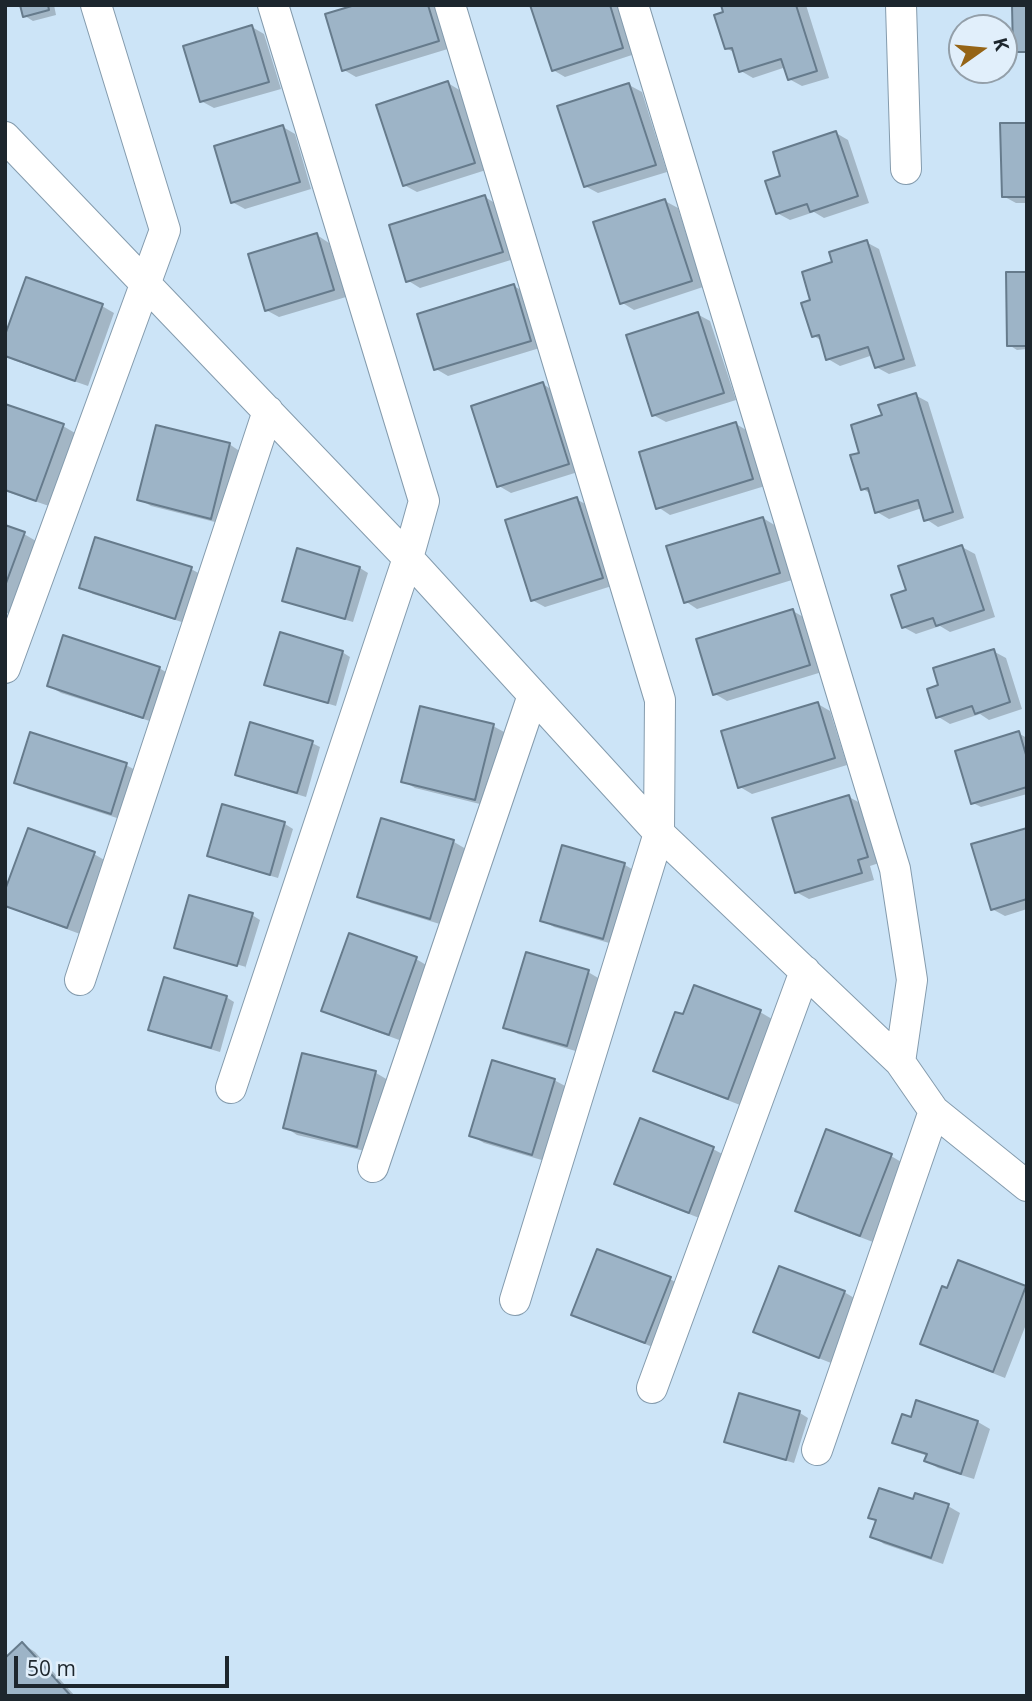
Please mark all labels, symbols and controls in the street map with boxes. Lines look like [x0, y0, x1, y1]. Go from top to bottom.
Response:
north arrow [948, 14, 1018, 84]
text: K [987, 35, 1016, 54]
scale bar [18, 1642, 233, 1686]
text: 50 m [27, 1654, 76, 1682]

